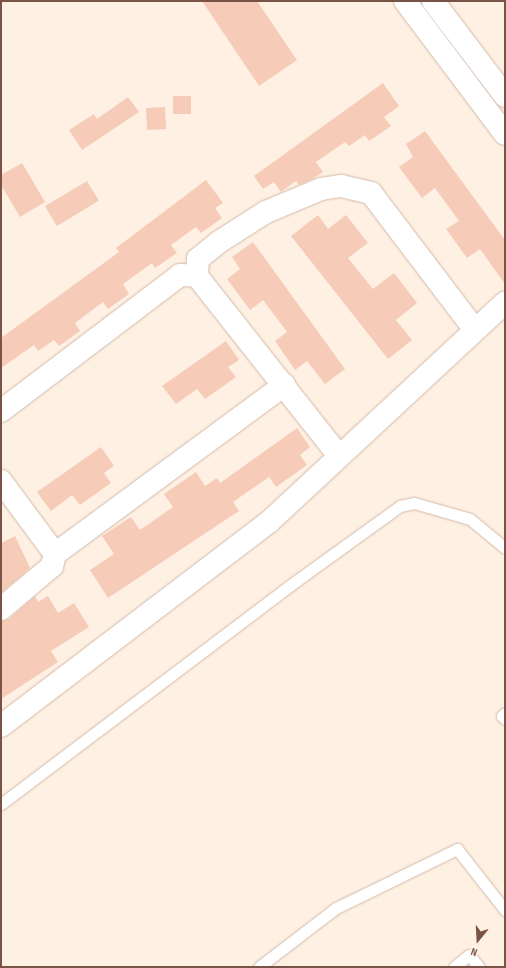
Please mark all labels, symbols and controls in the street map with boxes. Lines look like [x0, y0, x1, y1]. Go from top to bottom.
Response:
north arrow [458, 920, 498, 960]
text: N [469, 945, 479, 959]

